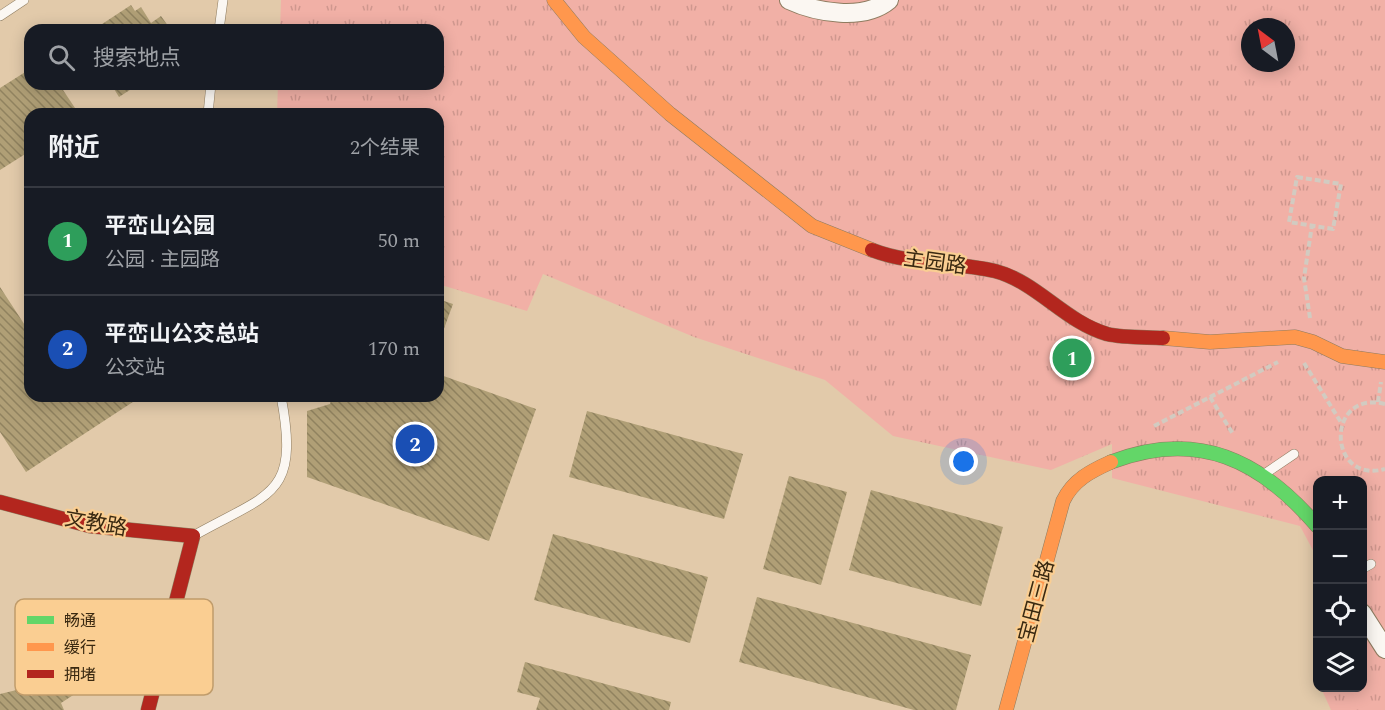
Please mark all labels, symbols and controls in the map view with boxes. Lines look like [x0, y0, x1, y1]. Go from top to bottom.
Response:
north arrow [1241, 18, 1295, 72]
search box [24, 24, 444, 90]
icon: search [45, 41, 78, 74]
text: 搜索地点 [93, 42, 181, 75]
text: 附近 [48, 128, 100, 168]
text: 2个结果 [350, 133, 420, 163]
text: 平峦山公园 [105, 210, 215, 243]
text: 1 [62, 226, 73, 256]
text: 50 m [378, 226, 420, 256]
street label: 主园路 [901, 243, 968, 283]
text: 公园 · 主园路 [105, 245, 220, 275]
text: 平峦山公交总站 [105, 318, 259, 351]
text: 2 [62, 334, 73, 364]
text: 170 m [368, 334, 420, 364]
pin: 1 [1052, 336, 1092, 380]
text: 公交站 [105, 353, 165, 383]
pin: 2 [396, 422, 434, 466]
your location [949, 447, 978, 476]
map controls [1313, 476, 1367, 692]
button: + [1313, 476, 1367, 530]
street label: 文教路 [62, 503, 130, 545]
button: − [1313, 530, 1367, 584]
street label: 宝田三路 [1011, 557, 1063, 646]
button: locate [1313, 584, 1367, 638]
legend [15, 599, 213, 695]
text: 畅通 [64, 609, 96, 633]
text: 缓行 [64, 636, 96, 660]
button: layers [1313, 638, 1367, 692]
text: 拥堵 [64, 663, 96, 687]

